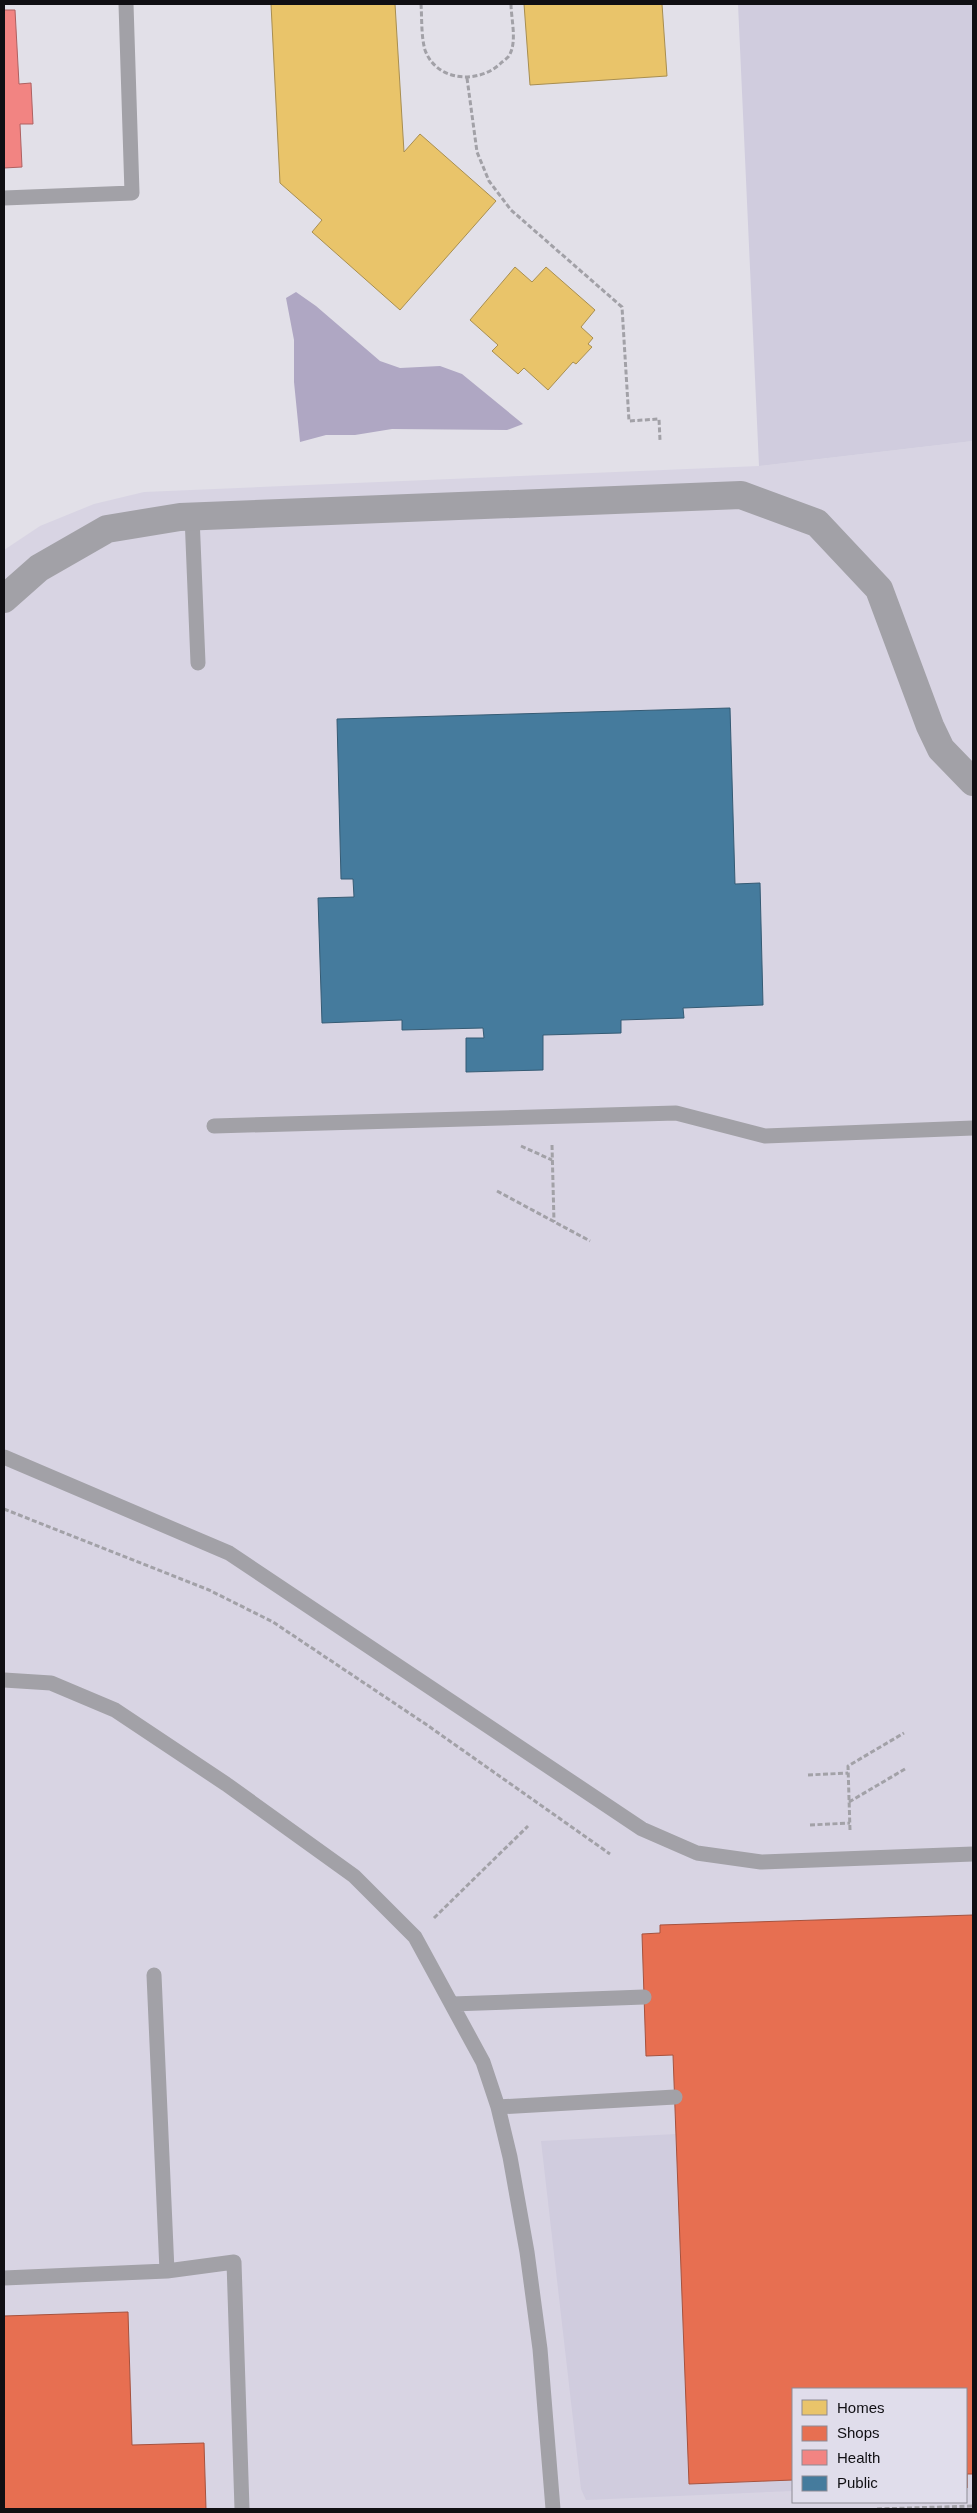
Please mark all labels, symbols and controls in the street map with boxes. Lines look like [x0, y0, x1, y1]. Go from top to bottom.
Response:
legend [792, 2388, 967, 2503]
text: Homes [837, 2399, 885, 2416]
text: Shops [837, 2424, 880, 2441]
text: Health [837, 2449, 880, 2466]
text: Public [837, 2474, 878, 2491]

